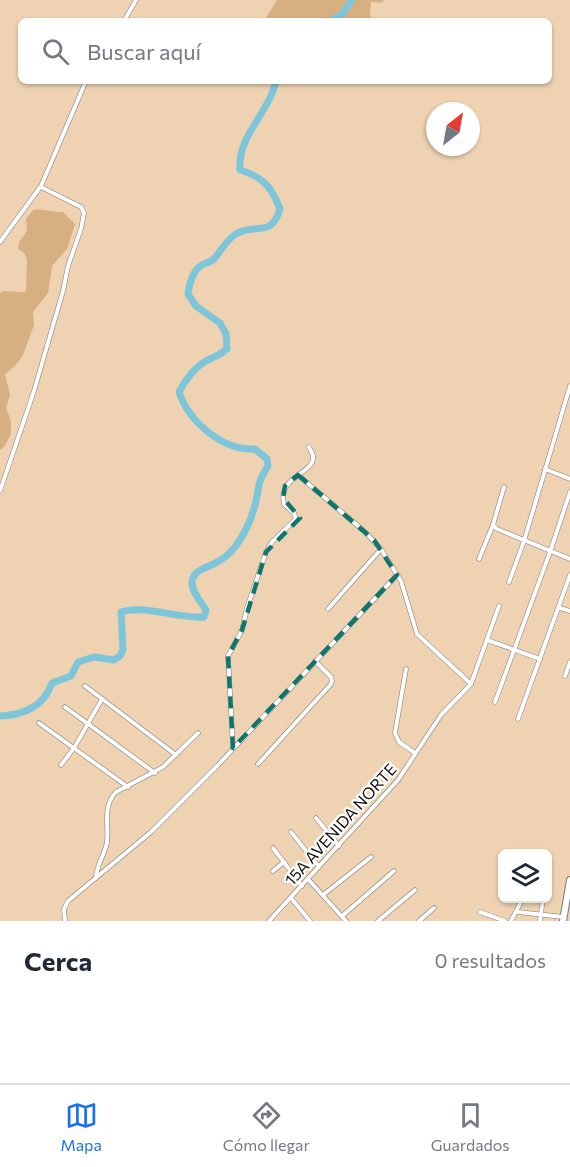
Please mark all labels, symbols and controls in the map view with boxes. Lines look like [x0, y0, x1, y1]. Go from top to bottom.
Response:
search box [18, 18, 552, 84]
icon: search [39, 35, 72, 68]
text: Buscar aquí [87, 38, 201, 65]
north arrow [426, 102, 480, 156]
street label: 15A AVENIDA NORTE [280, 759, 400, 889]
map controls [498, 849, 552, 903]
button: layers [498, 849, 552, 903]
text: Cerca [24, 945, 92, 976]
text: 0 resultados [435, 948, 546, 972]
tab: Mapa [60, 1099, 102, 1154]
tab: Cómo llegar [223, 1099, 310, 1154]
tab: Guardados [431, 1099, 509, 1154]

